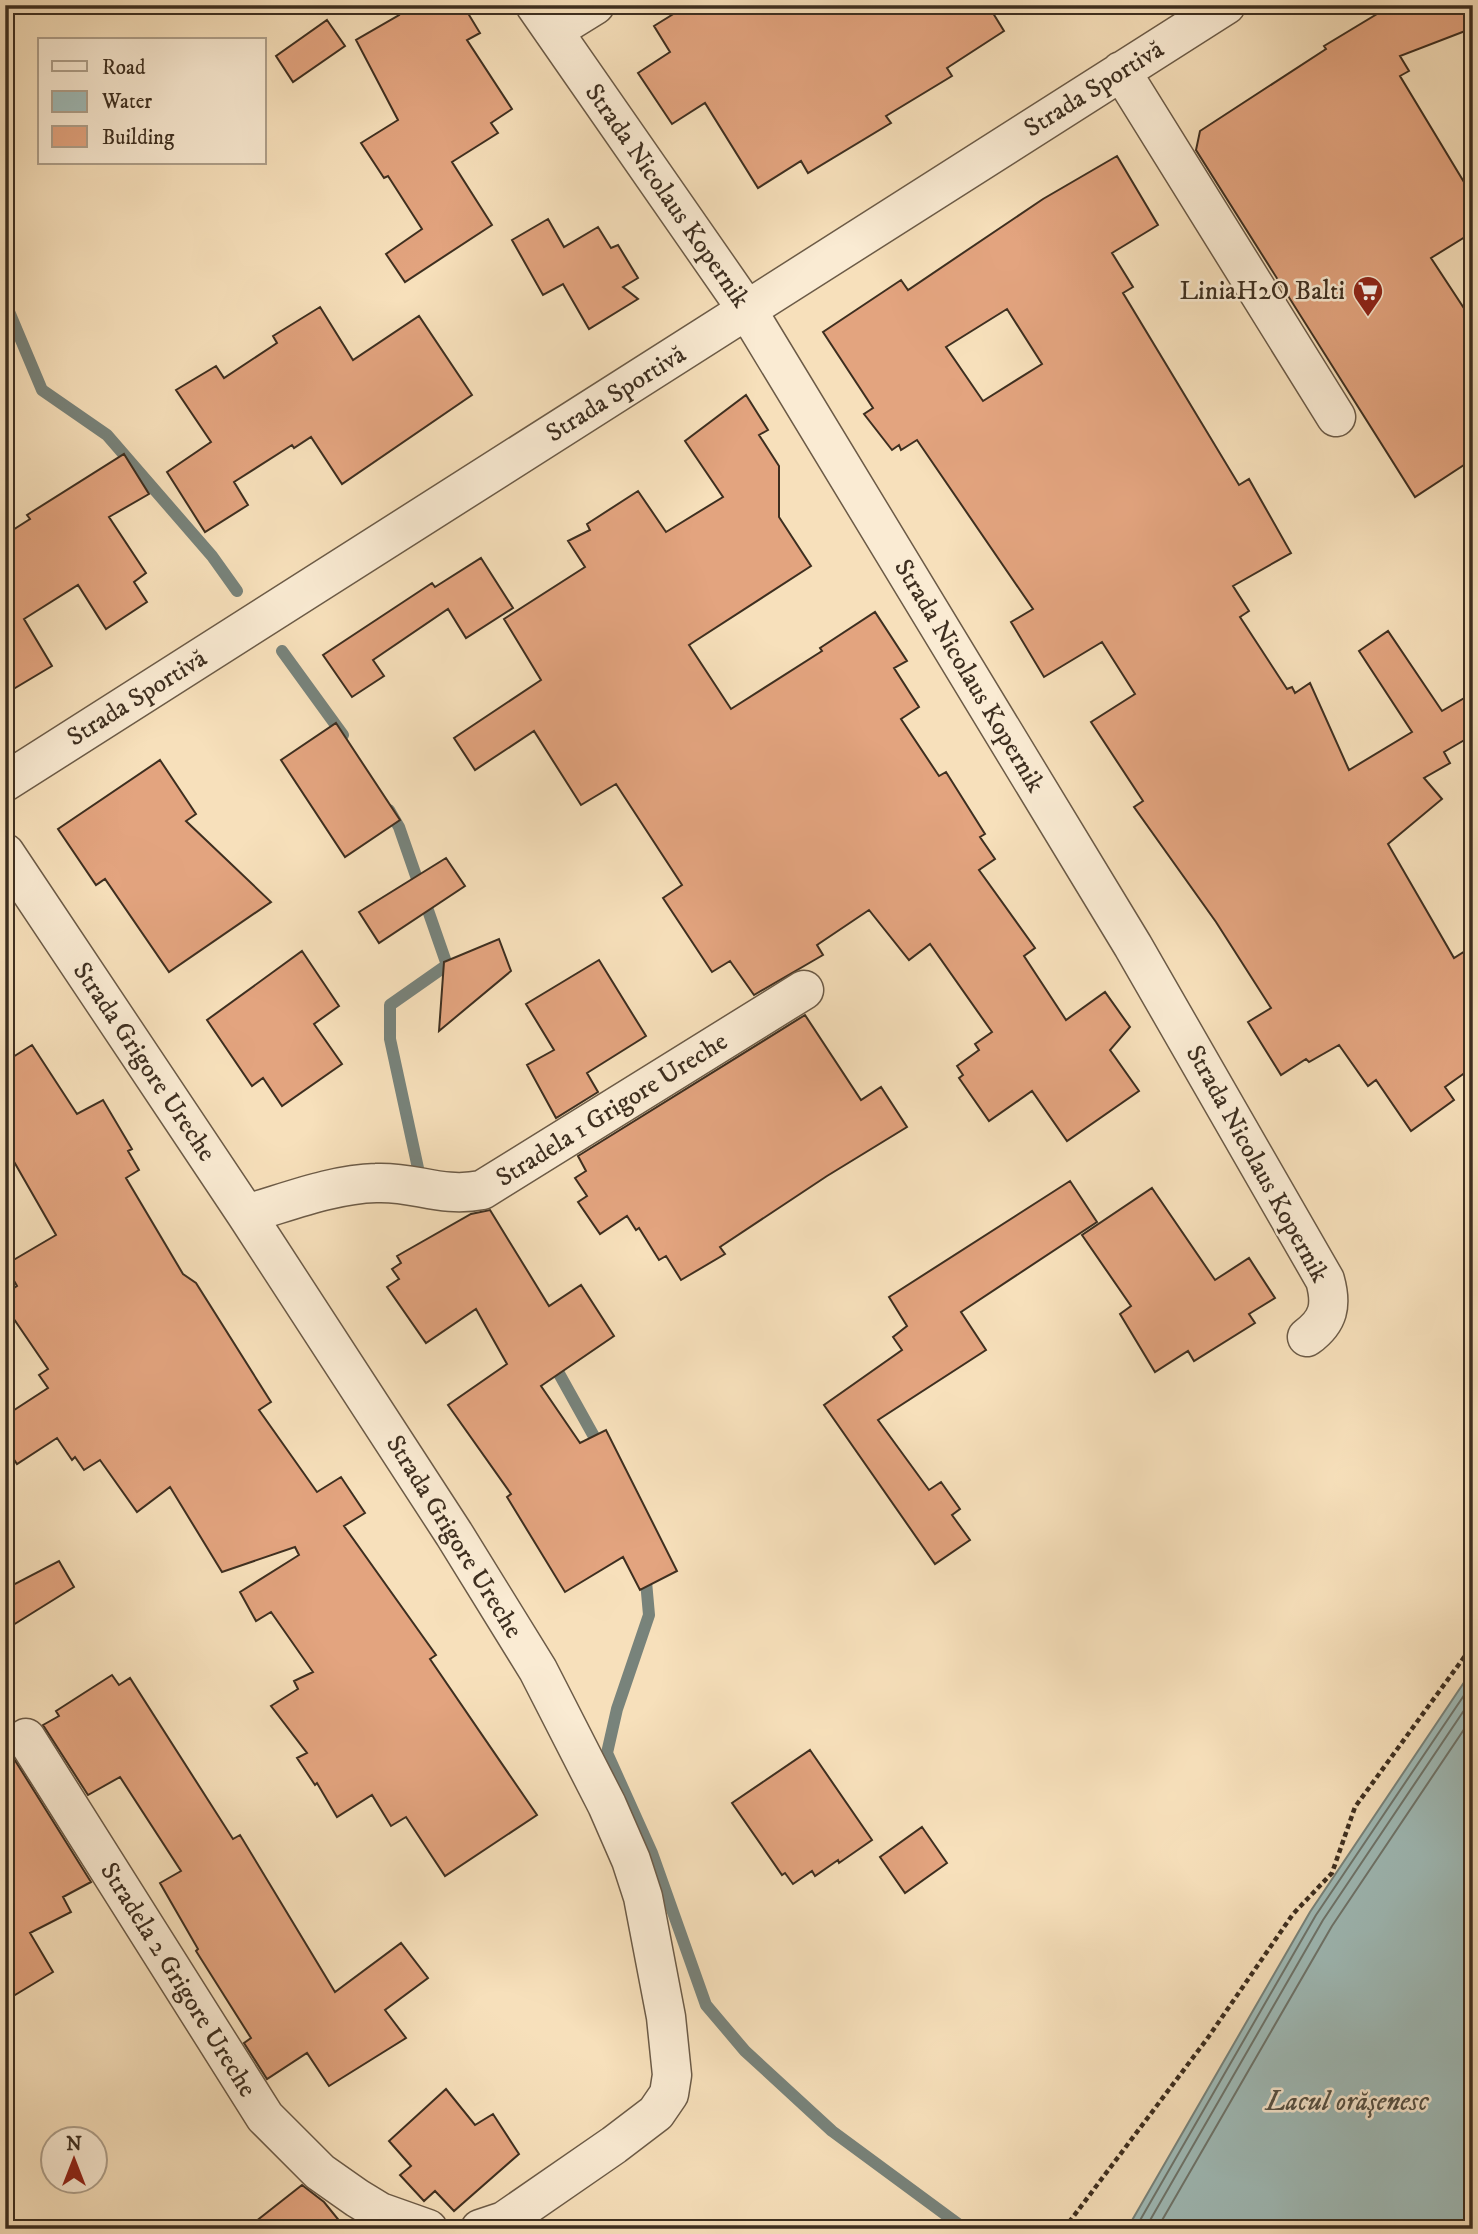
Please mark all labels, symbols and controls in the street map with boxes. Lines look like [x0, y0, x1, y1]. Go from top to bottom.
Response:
street label: Strada Sportivă [1018, 33, 1170, 145]
legend [38, 38, 266, 164]
text: Road [102, 55, 146, 81]
street label: Strada Nicolaus Kopernik [577, 77, 757, 315]
text: Water [101, 89, 152, 115]
text: Building [102, 125, 175, 151]
supermarket icon: LiniaH2O Balti [1351, 274, 1385, 318]
place label: LiniaH2O Balti [1179, 275, 1345, 308]
street label: Strada Sportivă [540, 338, 692, 450]
street label: Strada Nicolaus Kopernik [886, 553, 1052, 799]
street label: Strada Sportivă [61, 642, 213, 754]
street label: Strada Grigore Ureche [65, 956, 223, 1168]
street label: Stradela 1 Grigore Ureche [490, 1025, 734, 1195]
street label: Strada Nicolaus Kopernik [1178, 1040, 1336, 1289]
street label: Strada Grigore Ureche [378, 1429, 530, 1645]
street label: Stradela 2 Grigore Ureche [92, 1857, 264, 2103]
water label: Lacul orăşenesc [1264, 2084, 1429, 2119]
north arrow [38, 2126, 108, 2196]
text: N [66, 2133, 82, 2156]

